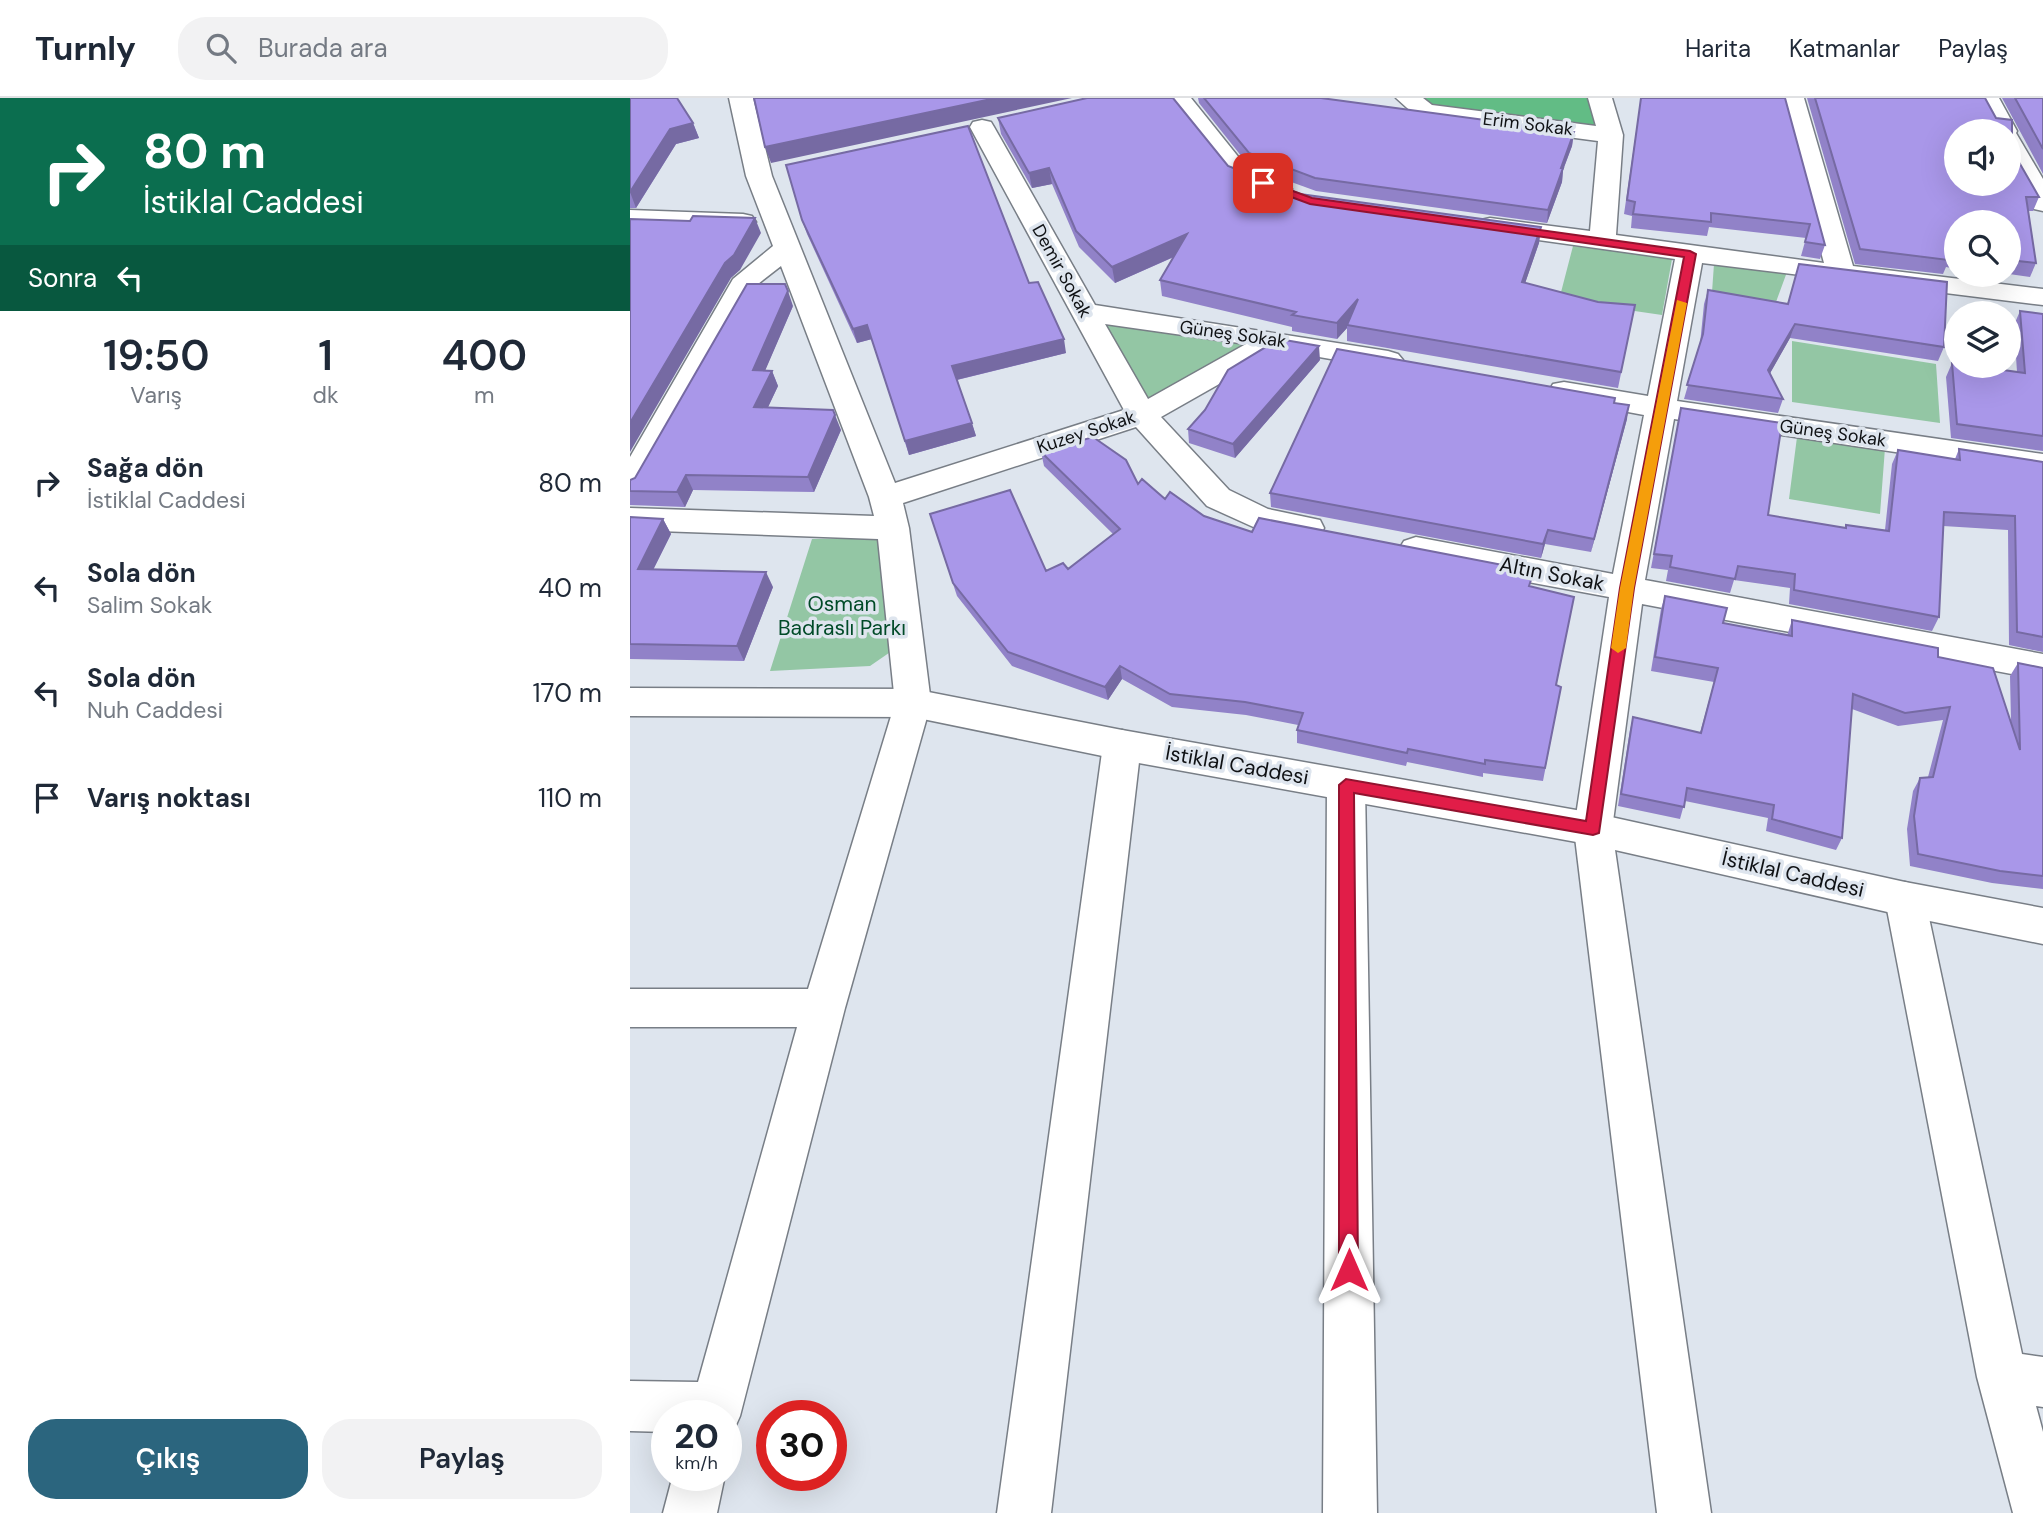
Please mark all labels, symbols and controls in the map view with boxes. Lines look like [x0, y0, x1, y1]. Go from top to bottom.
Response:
search box [178, 17, 668, 80]
text: Turnly [35, 27, 136, 70]
icon: search [202, 29, 240, 67]
text: Burada ara [258, 31, 388, 65]
text: Harita [1685, 33, 1751, 64]
text: Katmanlar [1789, 33, 1900, 64]
text: Paylaş [1938, 33, 2008, 64]
street label: Erim Sokak [1482, 107, 1574, 141]
text: 80 m [143, 119, 266, 183]
map controls [1944, 119, 2021, 378]
button: sound [1944, 119, 2021, 196]
icon: right [28, 126, 119, 217]
pin [1233, 153, 1293, 213]
icon: arrive [1244, 164, 1282, 202]
text: İstiklal Caddesi [143, 181, 364, 223]
button: search [1944, 210, 2021, 287]
street label: Demir Sokak [1027, 220, 1097, 322]
icon: left [111, 259, 149, 297]
text: Sonra [28, 261, 97, 295]
button: layers [1944, 301, 2021, 378]
street label: Güneş Sokak [1178, 315, 1288, 353]
text: 19:50 [103, 328, 210, 383]
text: 1 [318, 328, 333, 383]
text: 400 [442, 328, 527, 383]
text: Varış [130, 380, 182, 410]
text: dk [313, 380, 339, 410]
text: m [474, 380, 495, 410]
street label: Kuzey Sokak [1034, 405, 1138, 459]
street label: Güneş Sokak [1778, 414, 1888, 452]
text: Sağa dön [87, 451, 204, 485]
icon: right [28, 464, 66, 502]
text: 80 m [538, 466, 602, 500]
text: İstiklal Caddesi [87, 485, 246, 515]
street label: Altın Sokak [1497, 550, 1607, 598]
text: Sola dön [87, 556, 196, 590]
icon: left [28, 569, 66, 607]
text: 40 m [538, 571, 602, 605]
text: Salim Sokak [87, 590, 212, 620]
park label: Osman Badraslı Parkı [778, 590, 906, 642]
text: Sola dön [87, 661, 196, 695]
icon: left [28, 674, 66, 712]
text: 170 m [533, 676, 602, 710]
text: Nuh Caddesi [87, 695, 223, 725]
street label: İstiklal Caddesi [1163, 739, 1311, 791]
icon: arrive [28, 779, 66, 817]
text: Varış noktası [87, 781, 251, 815]
text: 110 m [538, 781, 602, 815]
street label: İstiklal Caddesi [1719, 844, 1867, 904]
position arrow [1312, 1233, 1386, 1307]
speed limit sign: 30 [756, 1400, 847, 1491]
text: 20 [674, 1413, 719, 1459]
button: Çıkış [28, 1419, 308, 1499]
button: Paylaş [322, 1419, 602, 1499]
text: km/h [675, 1451, 718, 1475]

